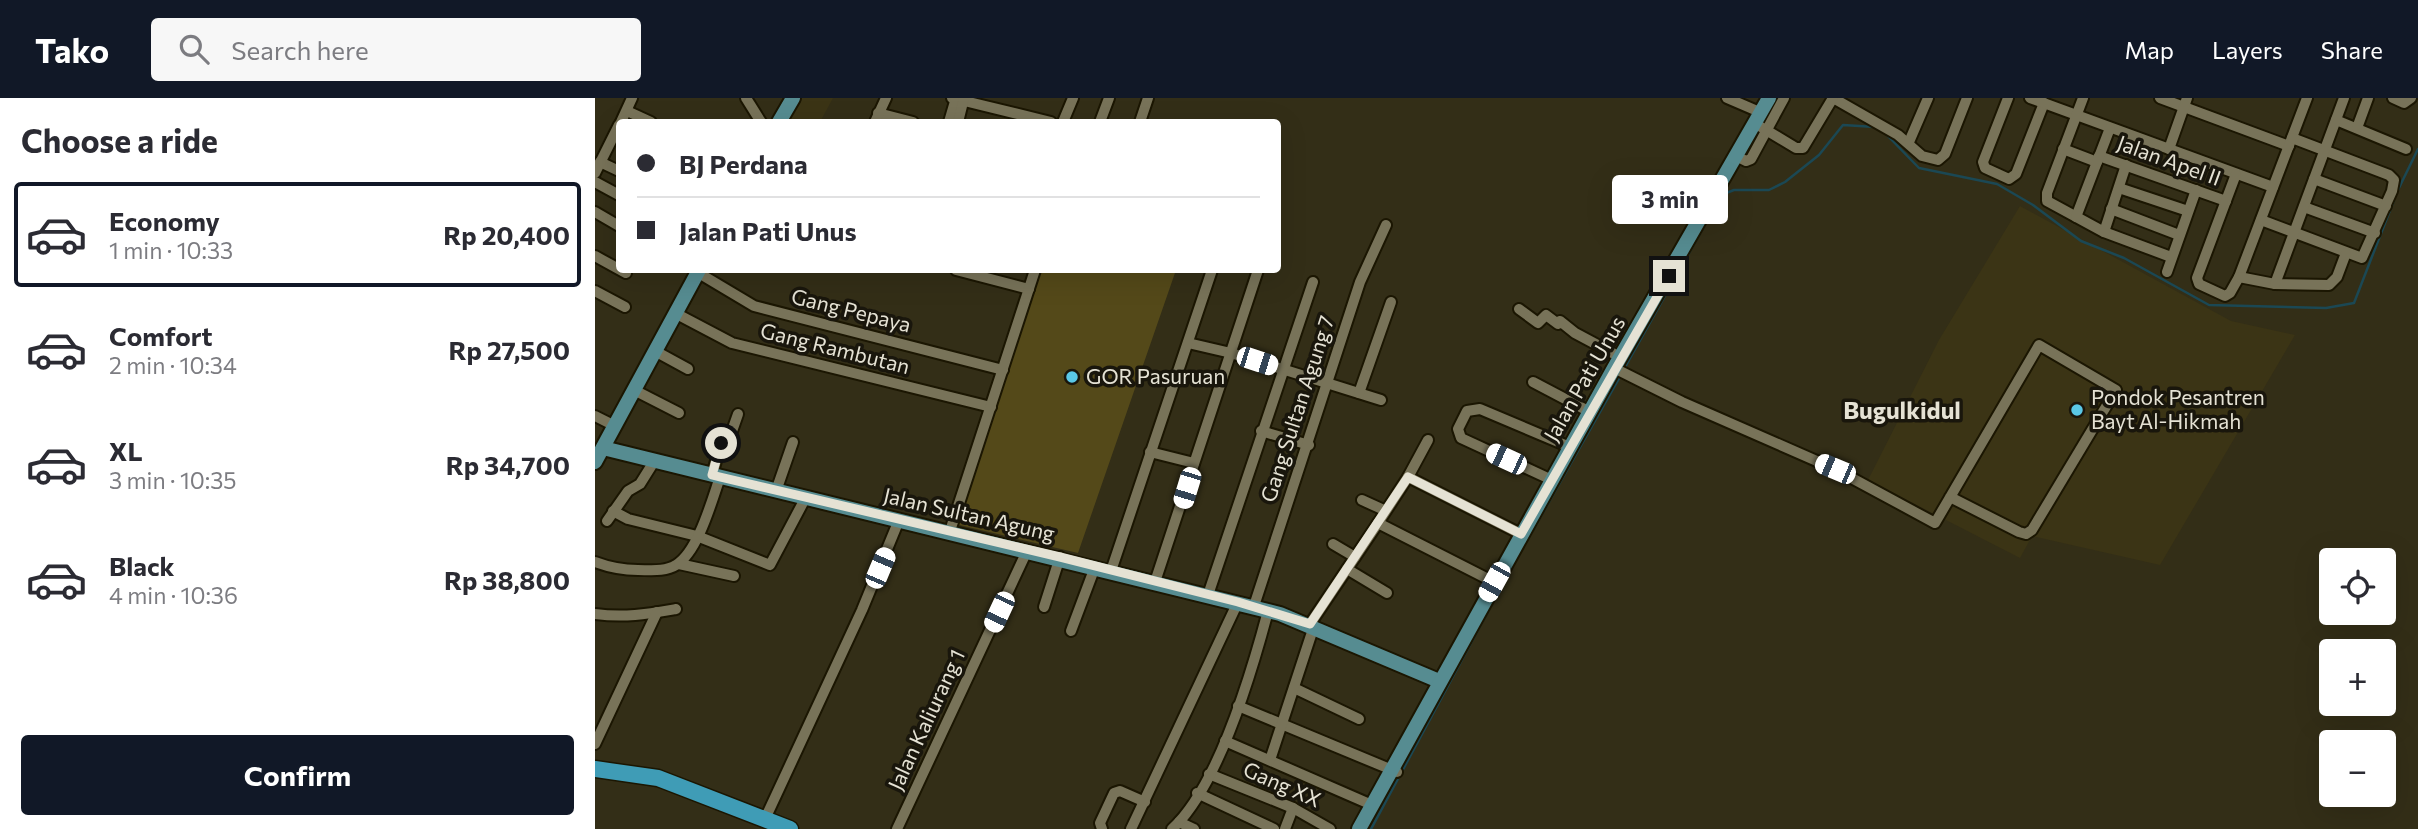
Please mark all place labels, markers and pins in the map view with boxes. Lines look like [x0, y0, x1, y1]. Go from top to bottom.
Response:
place label: GOR Pasuruan [1086, 363, 1225, 388]
marker: GOR Pasuruan [1064, 369, 1080, 385]
place label: Pondok Pesantren Bayt Al-Hikmah [2091, 384, 2265, 433]
marker: Pondok Pesantren Bayt Al-Hikmah [2069, 402, 2085, 418]

